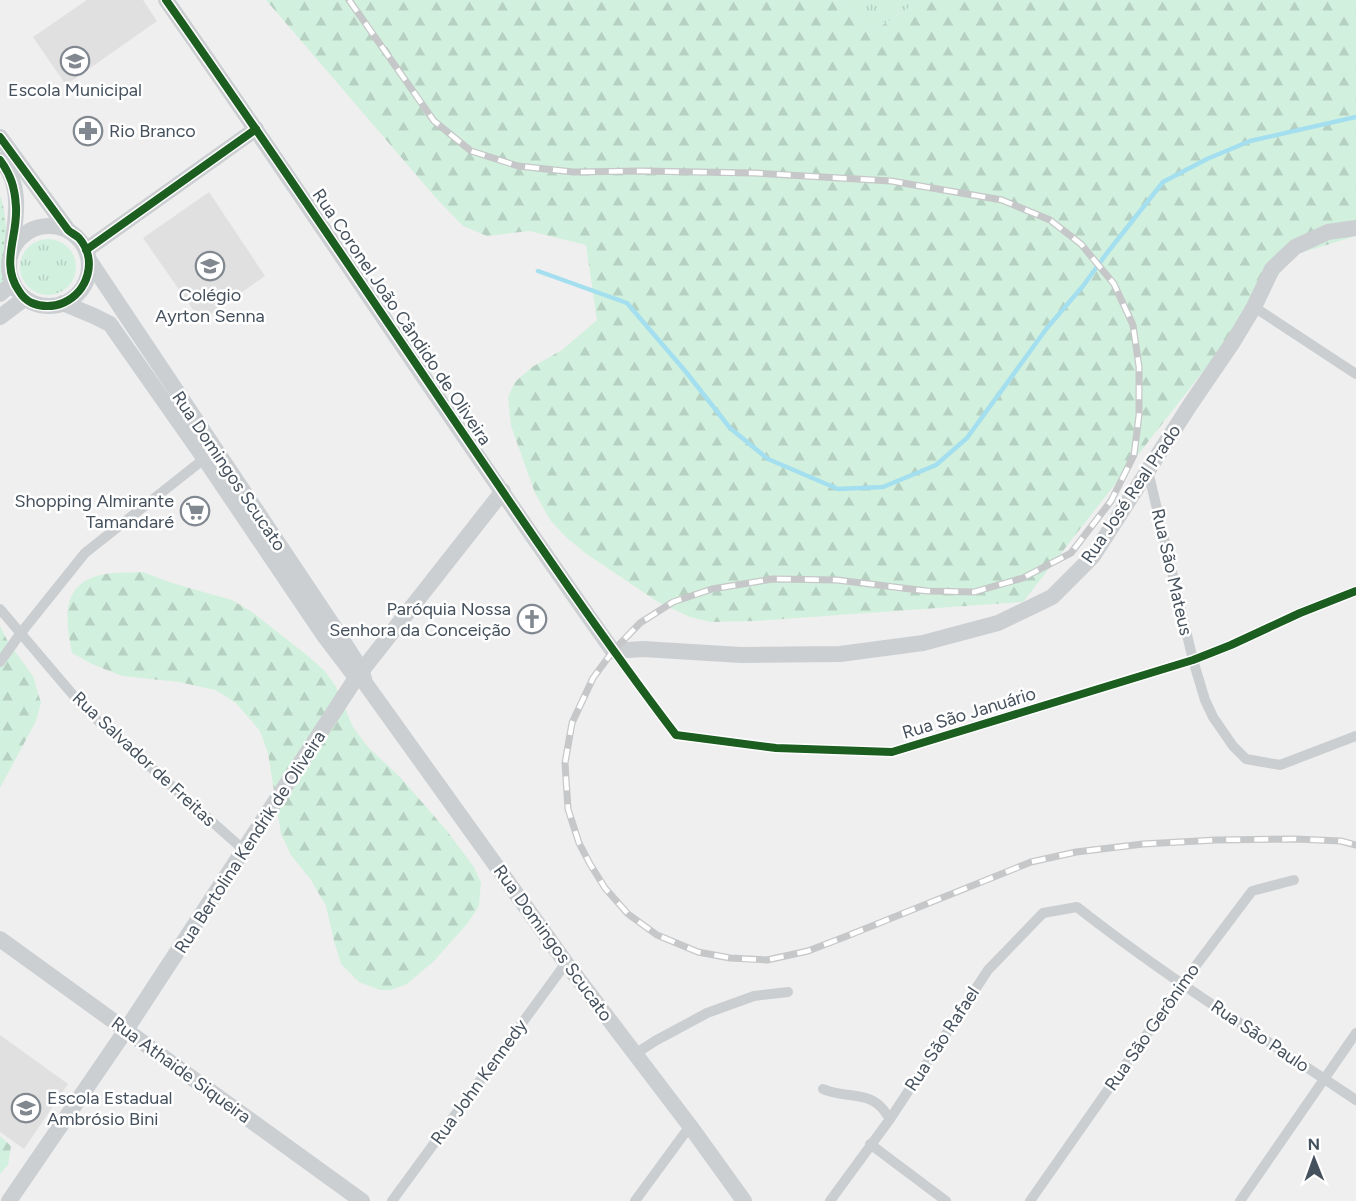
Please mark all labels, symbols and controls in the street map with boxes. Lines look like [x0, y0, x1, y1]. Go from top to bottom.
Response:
school or university icon: Escola Municipal [59, 45, 91, 77]
place label: Escola Municipal [8, 79, 142, 101]
pharmacy icon: Rio Branco [72, 115, 104, 147]
place label: Rio Branco [109, 120, 196, 142]
street label: Rua Coronel João Cândido de Oliveira [308, 185, 496, 449]
school or university icon: Colégio Ayrton Senna [194, 250, 226, 282]
place label: Colégio Ayrton Senna [155, 284, 265, 327]
street label: Rua Domingos Scucato [167, 387, 291, 555]
street label: Rua José Real Prado [1076, 420, 1186, 568]
place label: Shopping Almirante Tamandaré [14, 490, 174, 533]
supermarket icon: Shopping Almirante Tamandaré [179, 495, 211, 527]
street label: Rua São Mateus [1147, 506, 1197, 638]
place label: Paróquia Nossa Senhora da Conceição [329, 598, 511, 641]
church icon: Paróquia Nossa Senhora da Conceição [516, 603, 548, 635]
street label: Rua São Januário [900, 682, 1038, 744]
street label: Rua Salvador de Freitas [68, 687, 220, 831]
street label: Rua Bertolina Kendrik de Oliveira [170, 727, 330, 957]
street label: Rua Domingos Scucato [489, 860, 617, 1026]
street label: Rua São Gerônimo [1100, 959, 1204, 1095]
street label: Rua São Rafael [900, 983, 984, 1095]
street label: Rua São Paulo [1207, 995, 1313, 1077]
street label: Rua Athaide Siqueira [107, 1012, 255, 1128]
street label: Rua John Kennedy [426, 1015, 532, 1149]
place label: Escola Estadual Ambrósio Bini [47, 1087, 173, 1130]
school or university icon: Escola Estadual Ambrósio Bini [10, 1092, 42, 1124]
north arrow [1284, 1129, 1344, 1189]
text: N [1307, 1135, 1320, 1154]

